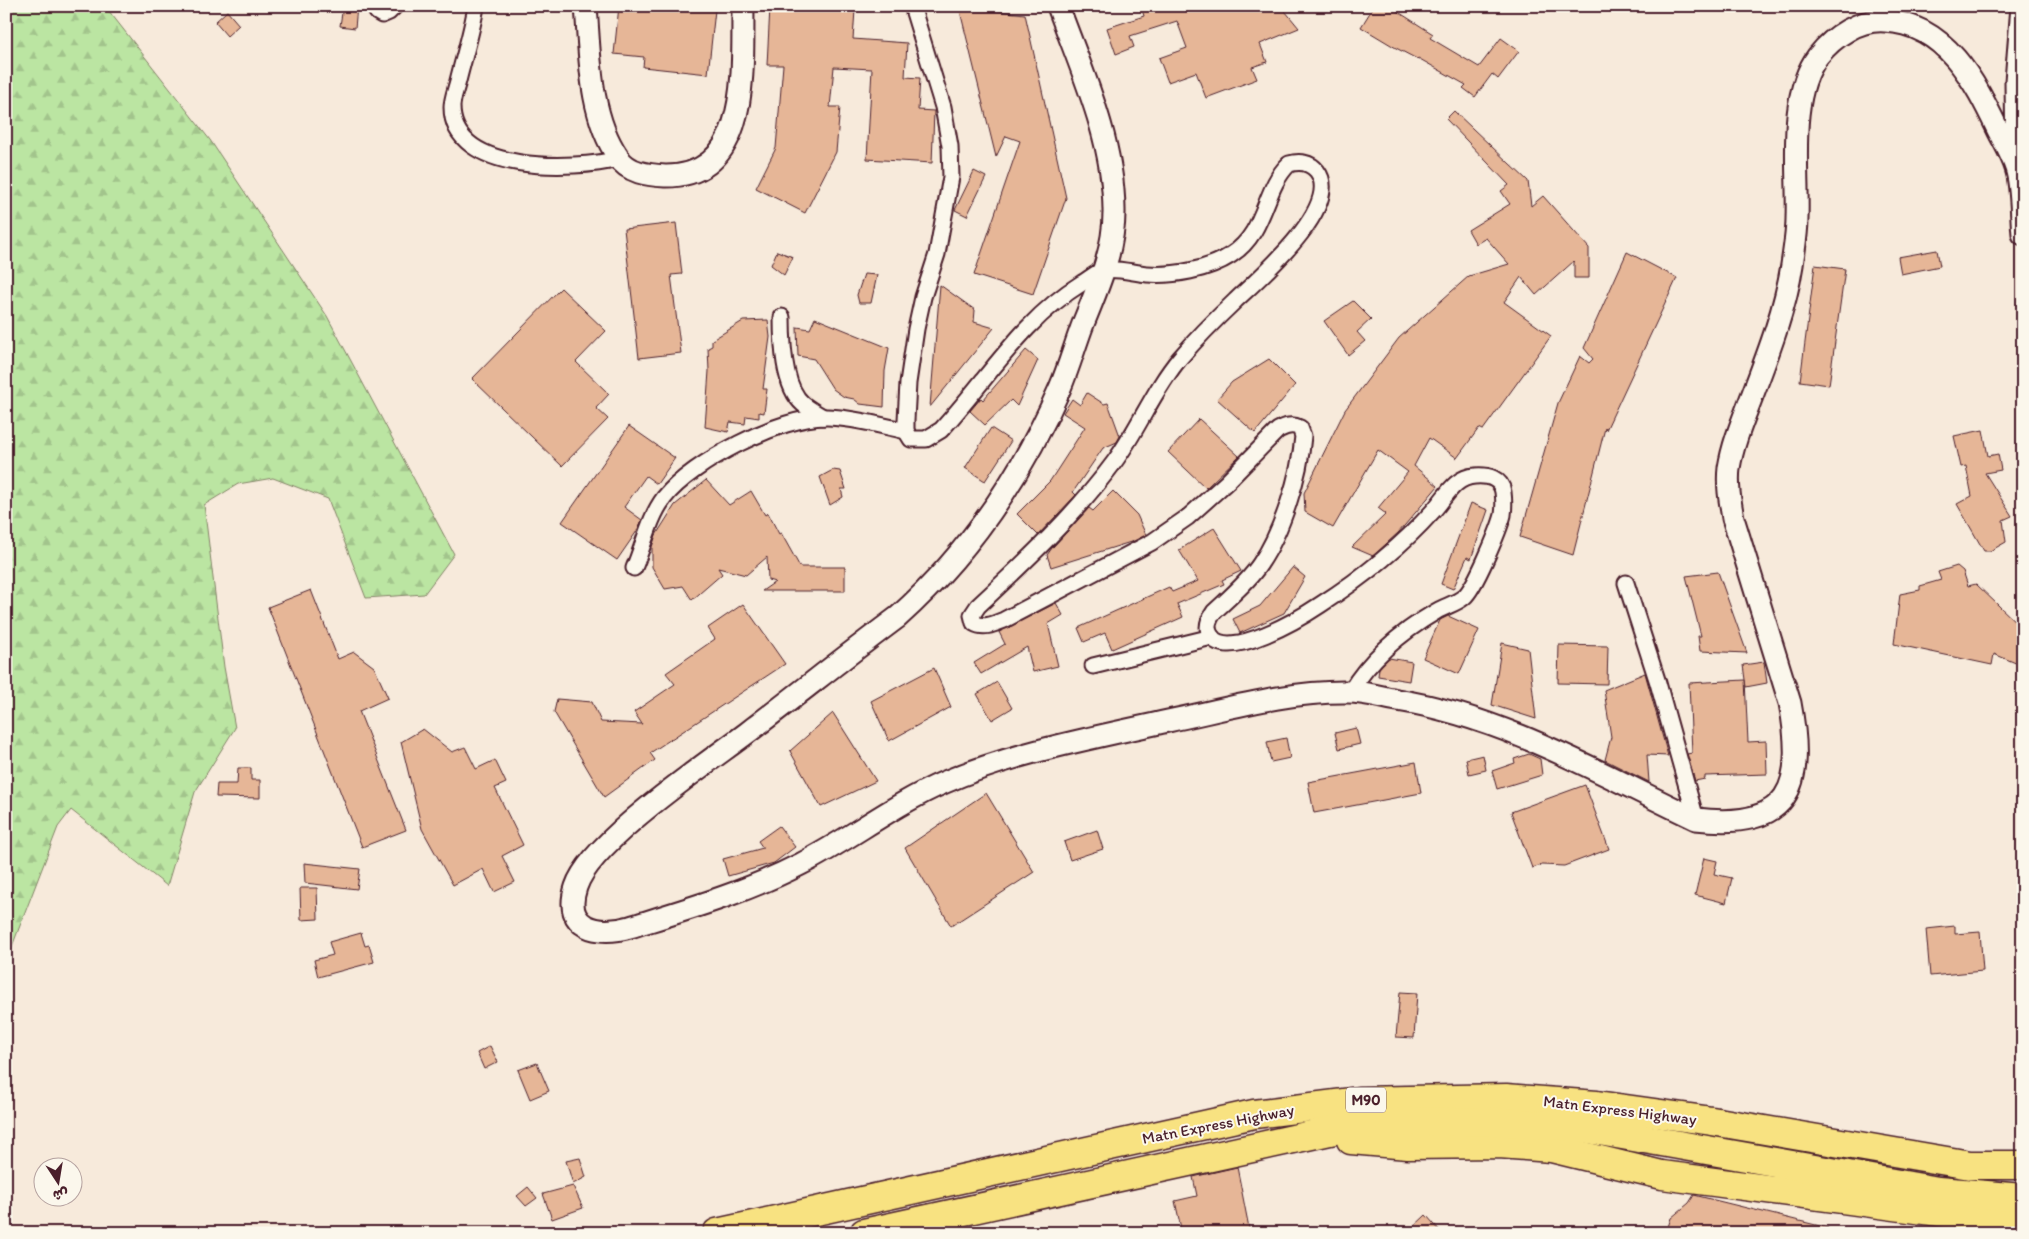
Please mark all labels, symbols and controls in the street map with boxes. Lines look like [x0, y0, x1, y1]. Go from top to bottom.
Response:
road number: M90 [1346, 1088, 1386, 1112]
street label: Matn Express Highway [1542, 1091, 1698, 1129]
street label: Matn Express Highway [1140, 1100, 1296, 1148]
north arrow [32, 1156, 82, 1206]
text: ش [51, 1184, 70, 1204]

